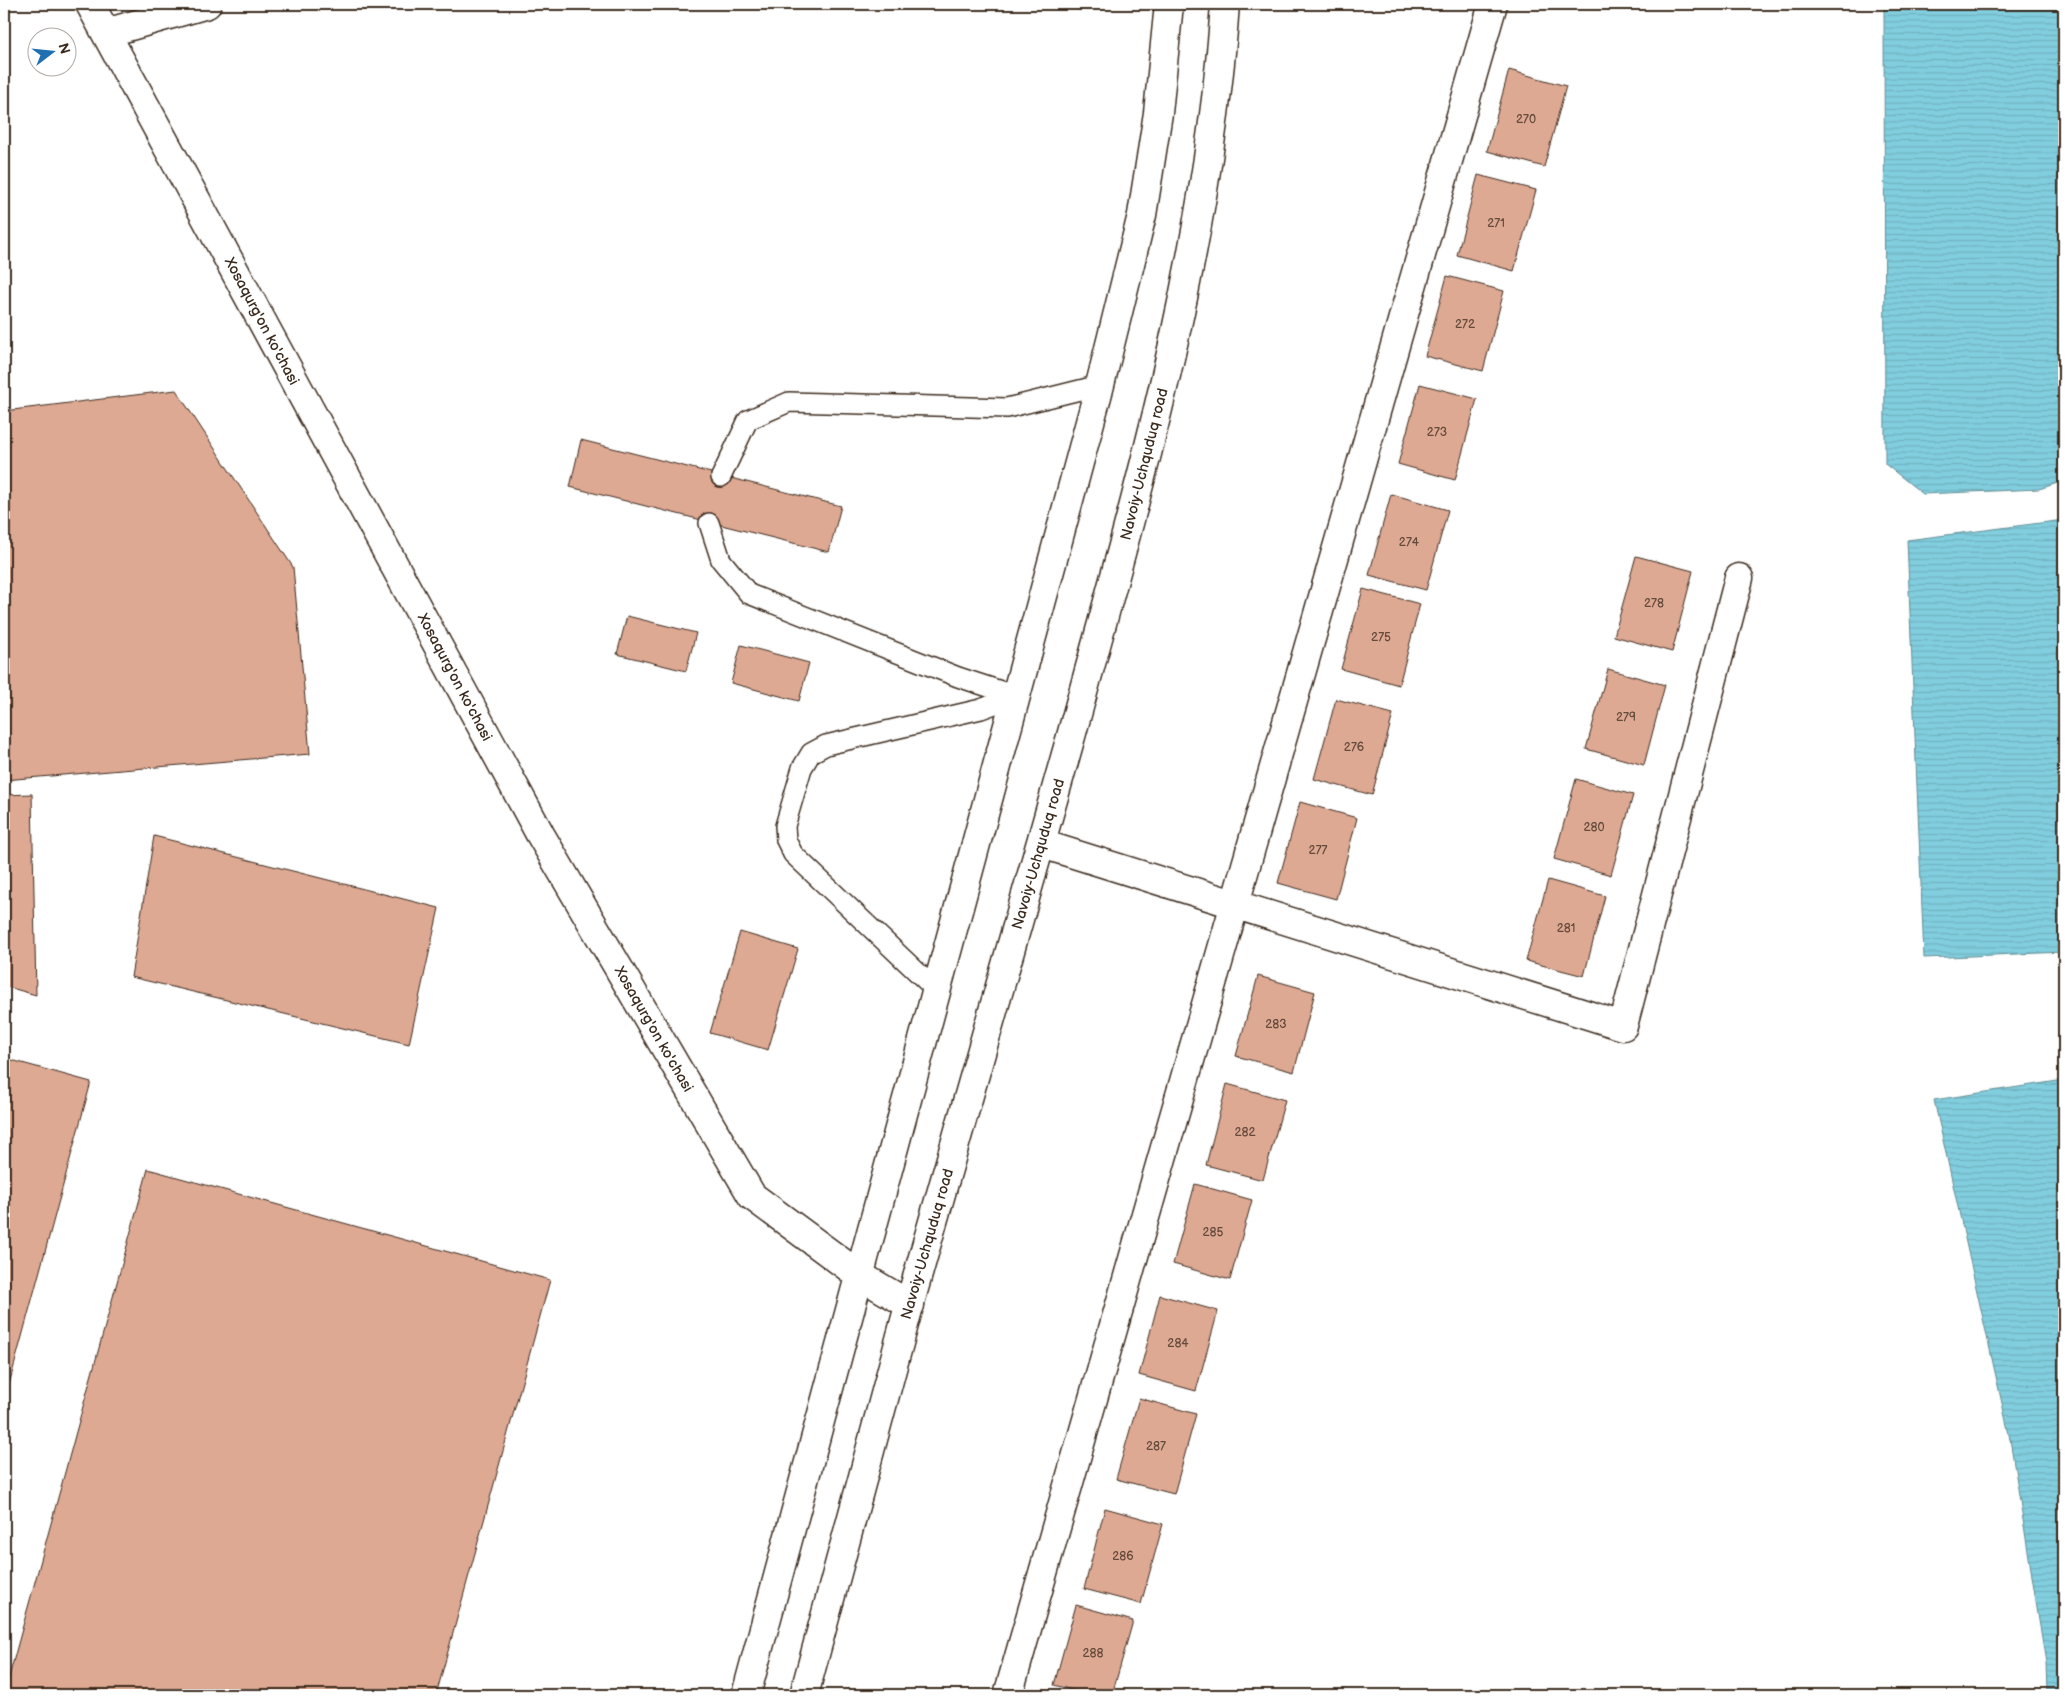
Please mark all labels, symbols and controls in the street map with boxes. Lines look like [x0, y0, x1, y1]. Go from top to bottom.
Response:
north arrow [28, 28, 78, 78]
text: N [54, 41, 74, 56]
house number: 270 [1516, 112, 1536, 127]
house number: 271 [1487, 216, 1505, 231]
street label: Xosaqurg'on ko'chasi [219, 253, 303, 388]
house number: 272 [1455, 317, 1475, 332]
street label: Navoiy-Uchquduq road [1116, 386, 1173, 542]
house number: 273 [1427, 425, 1447, 440]
house number: 274 [1399, 535, 1420, 550]
house number: 278 [1644, 596, 1664, 611]
street label: Xosaqurg'on ko'chasi [412, 609, 496, 744]
house number: 275 [1371, 630, 1391, 645]
house number: 279 [1616, 710, 1636, 725]
house number: 276 [1344, 740, 1364, 755]
street label: Navoiy-Uchquduq road [1008, 777, 1069, 932]
house number: 280 [1583, 820, 1605, 835]
house number: 277 [1309, 843, 1328, 858]
house number: 281 [1557, 921, 1575, 936]
street label: Xosaqurg'on ko'chasi [609, 962, 697, 1096]
house number: 283 [1265, 1017, 1287, 1032]
house number: 282 [1234, 1125, 1256, 1140]
street label: Navoiy-Uchquduq road [897, 1167, 958, 1322]
house number: 285 [1203, 1225, 1224, 1240]
house number: 284 [1167, 1336, 1189, 1351]
house number: 287 [1146, 1439, 1166, 1454]
house number: 286 [1112, 1549, 1134, 1564]
house number: 288 [1082, 1646, 1104, 1661]

